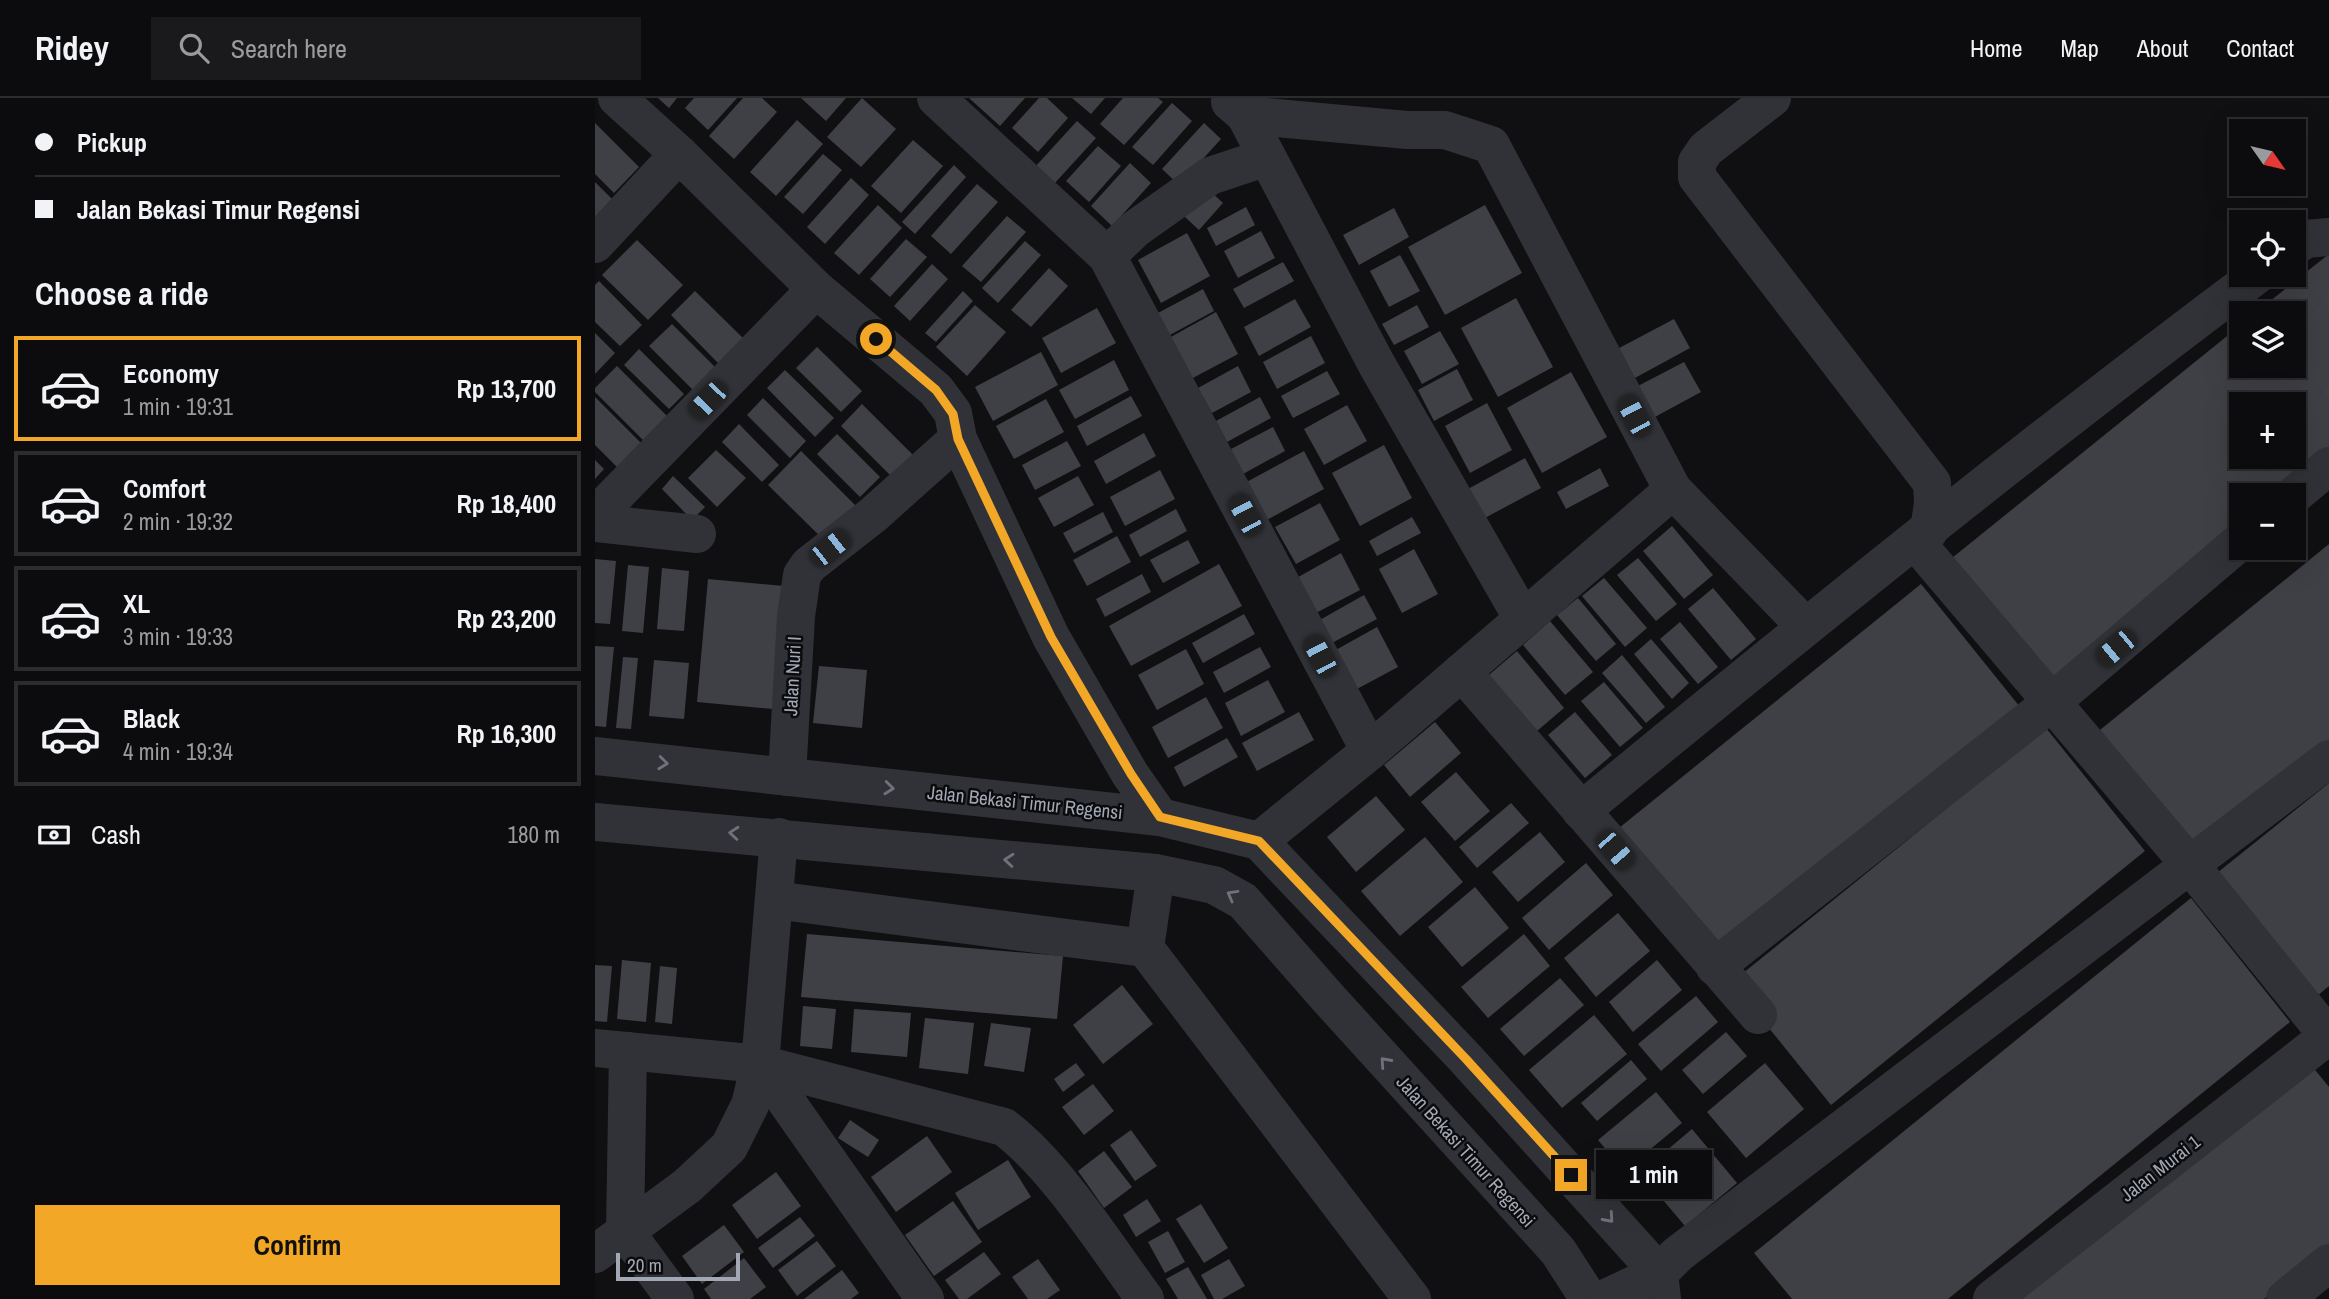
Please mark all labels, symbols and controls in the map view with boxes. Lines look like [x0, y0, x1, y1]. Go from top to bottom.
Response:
search box [151, 17, 641, 80]
text: Ridey [35, 26, 109, 70]
icon: search [175, 29, 213, 67]
text: Search here [231, 31, 347, 66]
text: Home [1970, 32, 2022, 64]
text: Map [2060, 32, 2099, 64]
text: About [2137, 32, 2188, 64]
text: Contact [2226, 32, 2294, 64]
north arrow [2229, 119, 2307, 196]
map controls [2229, 119, 2306, 560]
text: Pickup [77, 125, 147, 160]
text: Jalan Bekasi Timur Regensi [77, 192, 360, 227]
button: locate [2229, 210, 2306, 287]
text: Choose a ride [35, 272, 209, 315]
button: layers [2229, 301, 2306, 378]
route start [860, 323, 892, 355]
text: Economy [123, 356, 219, 391]
icon: car [39, 357, 102, 420]
text: Rp 13,700 [456, 371, 556, 406]
car [686, 378, 731, 422]
text: 1 min · 19:31 [123, 391, 233, 422]
button: + [2229, 392, 2306, 469]
car [1615, 393, 1654, 439]
text: Comfort [123, 471, 206, 506]
icon: car [39, 472, 102, 535]
button: − [2229, 483, 2306, 560]
text: Rp 18,400 [456, 486, 556, 521]
car [1226, 492, 1265, 538]
text: 2 min · 19:32 [123, 506, 233, 537]
car [807, 527, 854, 569]
text: XL [123, 586, 150, 621]
icon: car [39, 587, 102, 650]
text: Rp 23,200 [456, 601, 556, 636]
text: 3 min · 19:33 [123, 621, 233, 652]
car [2094, 626, 2139, 670]
car [1301, 633, 1340, 679]
street label: Jalan Nuri I [777, 636, 807, 716]
text: Black [123, 701, 180, 736]
icon: car [39, 702, 102, 765]
text: Rp 16,300 [456, 716, 556, 751]
text: 4 min · 19:34 [123, 736, 233, 767]
one-way arrow [657, 756, 669, 771]
street label: Jalan Bekasi Timur Regensi [926, 779, 1124, 825]
one-way arrow [883, 780, 895, 795]
icon: cash [35, 816, 73, 854]
text: Cash [91, 817, 141, 852]
text: 180 m [508, 819, 560, 850]
one-way arrow [728, 826, 739, 841]
car [1594, 827, 1637, 873]
one-way arrow [1003, 852, 1015, 867]
one-way arrow [1227, 890, 1239, 903]
one-way arrow [1381, 1057, 1394, 1070]
street label: Jalan Bekasi Timur Regensi [1391, 1069, 1541, 1233]
street label: Jalan Murai 1 [2115, 1128, 2205, 1207]
callout: 1 min [1595, 1150, 1711, 1200]
route end [1555, 1159, 1587, 1191]
text: 1 min [1629, 1159, 1679, 1190]
button: Confirm [35, 1205, 560, 1285]
one-way arrow [1601, 1210, 1613, 1223]
scale bar [616, 1250, 740, 1282]
text: 20 m [627, 1252, 662, 1278]

